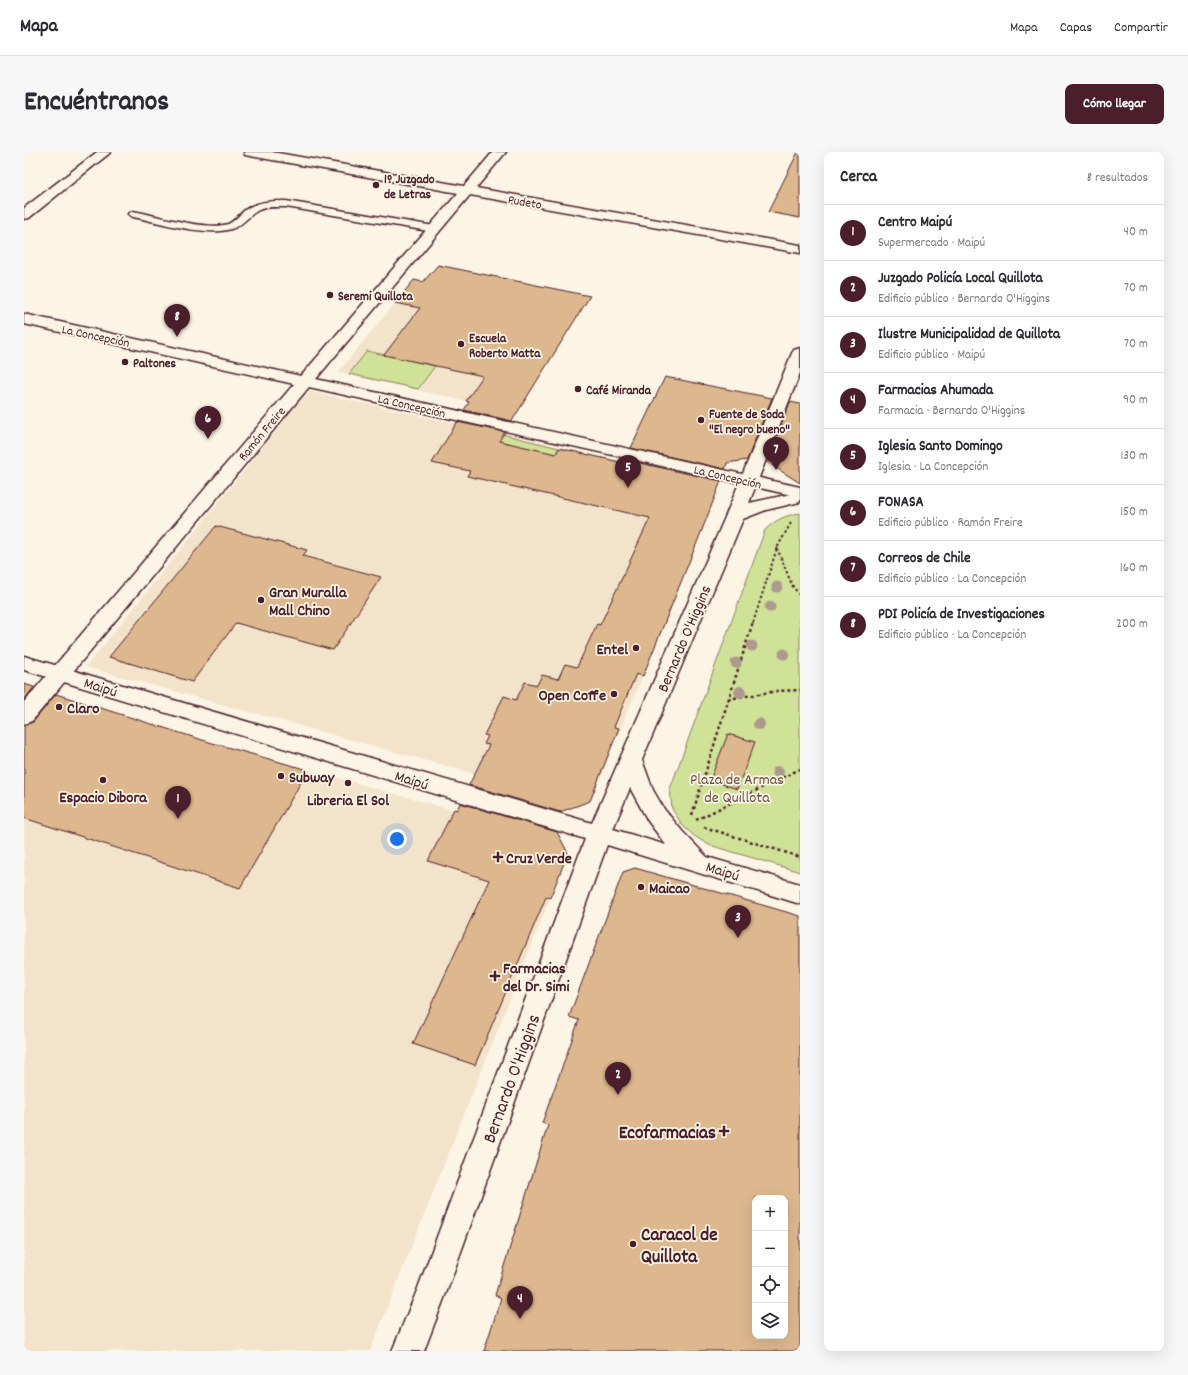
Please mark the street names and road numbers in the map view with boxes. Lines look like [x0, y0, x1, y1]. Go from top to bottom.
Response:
street label: Pudeto [506, 191, 543, 216]
street label: La Concepción [60, 321, 131, 354]
street label: La Concepción [376, 390, 447, 424]
street label: Ramón Freire [235, 403, 291, 466]
street label: La Concepción [692, 461, 763, 495]
street label: Bernardo O'Higgins [652, 582, 718, 696]
street label: Maipú [81, 672, 120, 704]
street label: Maipú [392, 765, 431, 797]
street label: Maipú [703, 856, 742, 888]
street label: Bernardo O'Higgins [477, 1011, 549, 1148]

